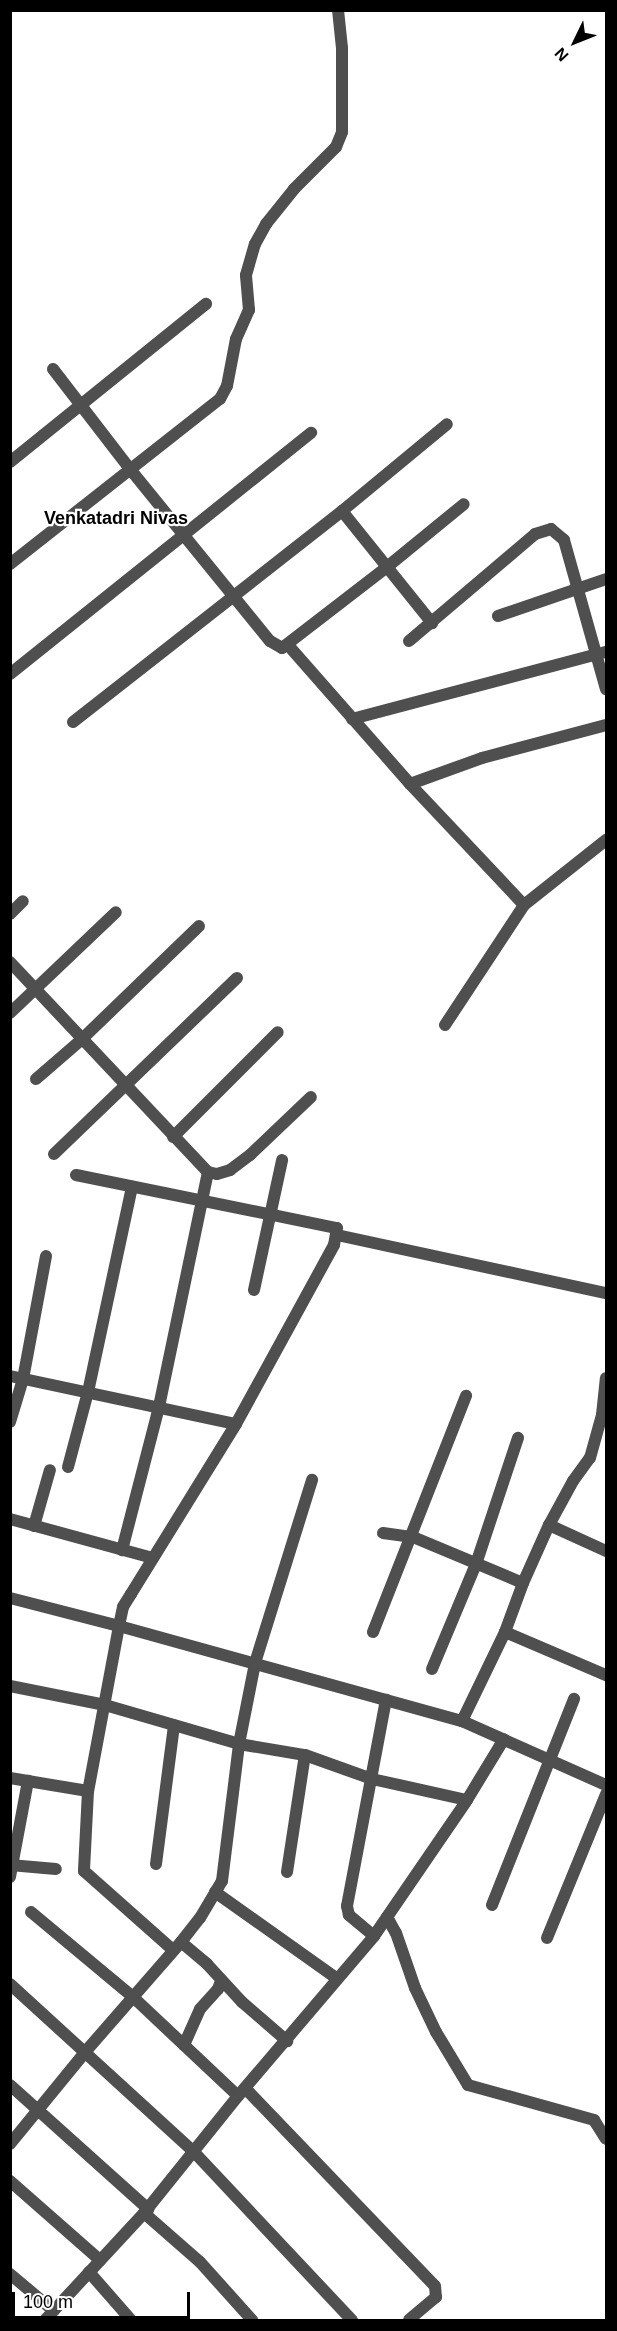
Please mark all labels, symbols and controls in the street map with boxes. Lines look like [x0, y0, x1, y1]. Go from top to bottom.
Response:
north arrow [545, 12, 605, 72]
text: N [551, 45, 572, 65]
district label: Venkatadri Nivas [44, 507, 188, 529]
scale bar [15, 2280, 194, 2318]
text: 100 m [23, 2292, 73, 2312]

